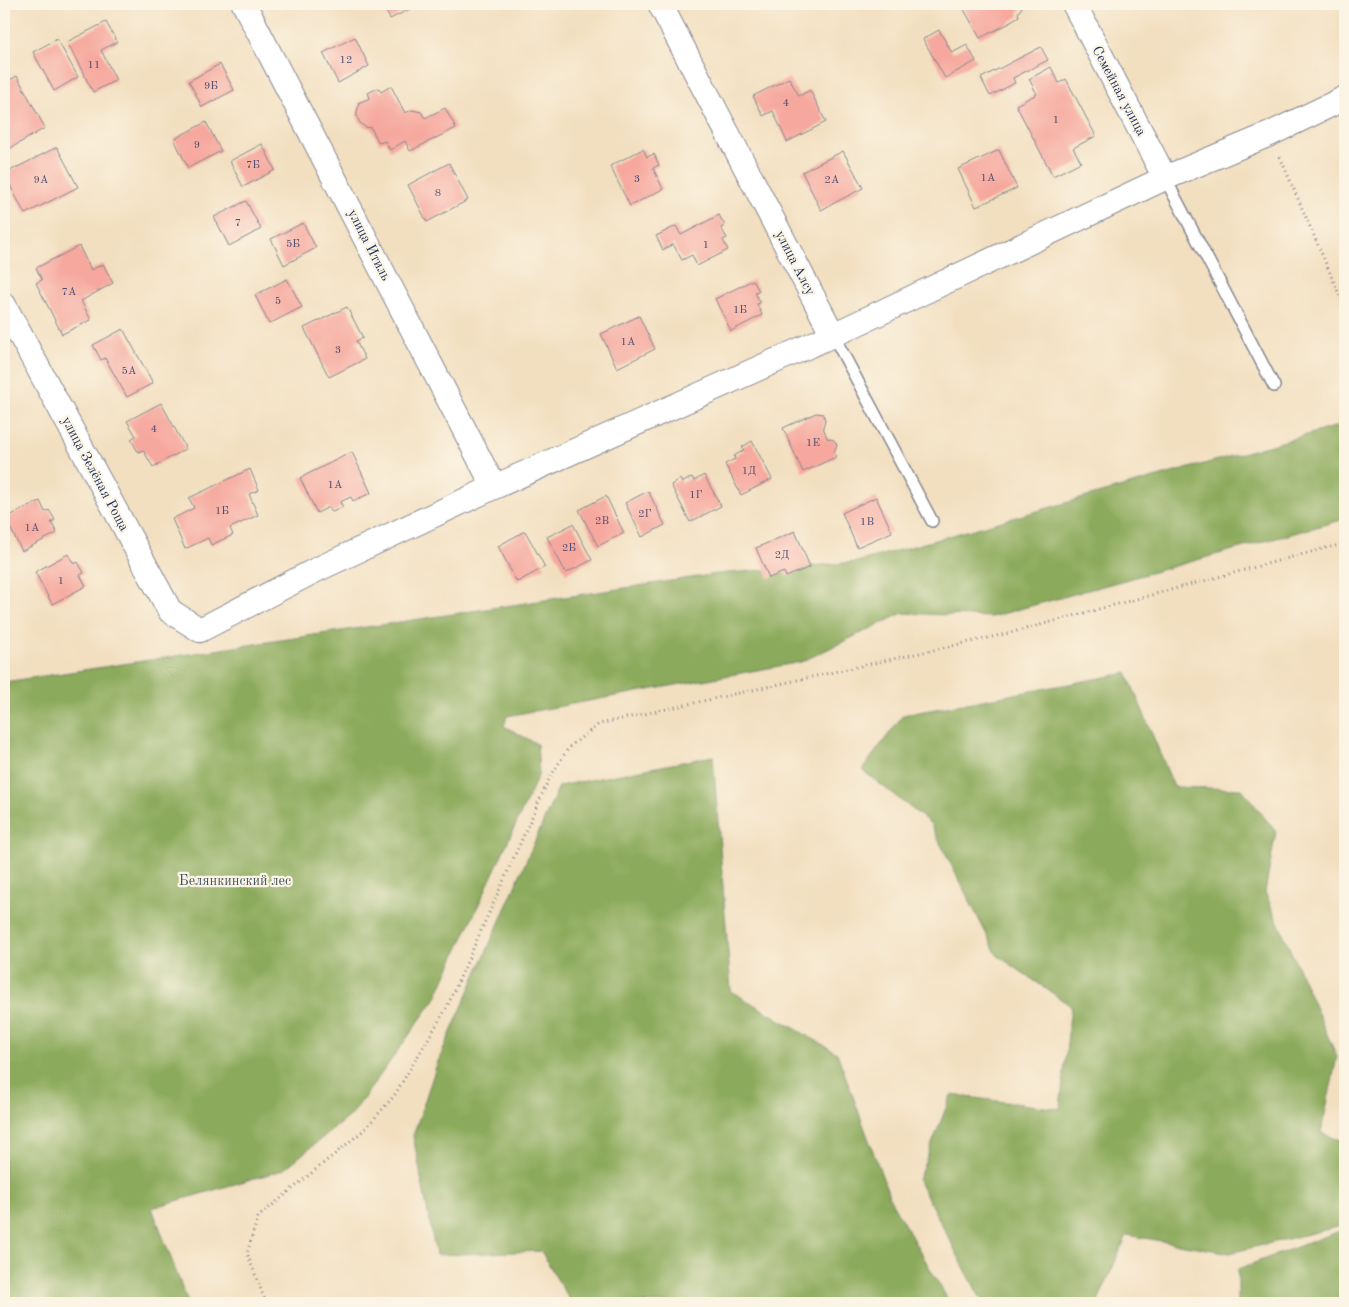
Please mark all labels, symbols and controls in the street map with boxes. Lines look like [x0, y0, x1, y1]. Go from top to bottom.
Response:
street label: Семейная улица [1089, 44, 1149, 138]
house number: 12 [340, 55, 352, 66]
house number: 11 [88, 60, 100, 71]
house number: 9Б [204, 81, 218, 92]
house number: 4 [783, 98, 789, 109]
house number: 1 [1053, 115, 1059, 126]
house number: 9 [194, 140, 200, 151]
house number: 7Б [246, 160, 260, 171]
house number: 1А [981, 173, 996, 184]
house number: 3 [634, 174, 640, 185]
house number: 9А [34, 175, 49, 186]
house number: 2А [825, 175, 840, 186]
house number: 8 [435, 188, 441, 199]
street label: улица Итиль [345, 207, 393, 283]
house number: 7 [235, 218, 241, 229]
street label: улица Алсу [773, 228, 818, 298]
house number: 5Б [286, 239, 300, 250]
house number: 1 [703, 240, 709, 251]
house number: 7А [62, 287, 77, 298]
house number: 5 [275, 296, 281, 307]
house number: 1Б [733, 305, 747, 316]
house number: 1А [621, 337, 636, 348]
house number: 3 [335, 345, 341, 356]
house number: 5А [122, 366, 137, 377]
street label: улица Зелёная Роща [59, 414, 131, 534]
house number: 4 [151, 424, 157, 435]
house number: 1Е [806, 438, 820, 449]
house number: 1Д [742, 466, 756, 477]
house number: 1А [328, 480, 343, 491]
house number: 1Г [689, 490, 703, 501]
house number: 1Б [215, 506, 229, 517]
house number: 2Г [638, 509, 652, 520]
house number: 2В [595, 516, 609, 527]
house number: 1В [860, 517, 874, 528]
house number: 1А [25, 523, 40, 534]
house number: 2Б [562, 543, 576, 554]
house number: 2Д [775, 550, 789, 561]
house number: 1 [58, 576, 64, 587]
park label: Белянкинский лес [179, 874, 291, 888]

